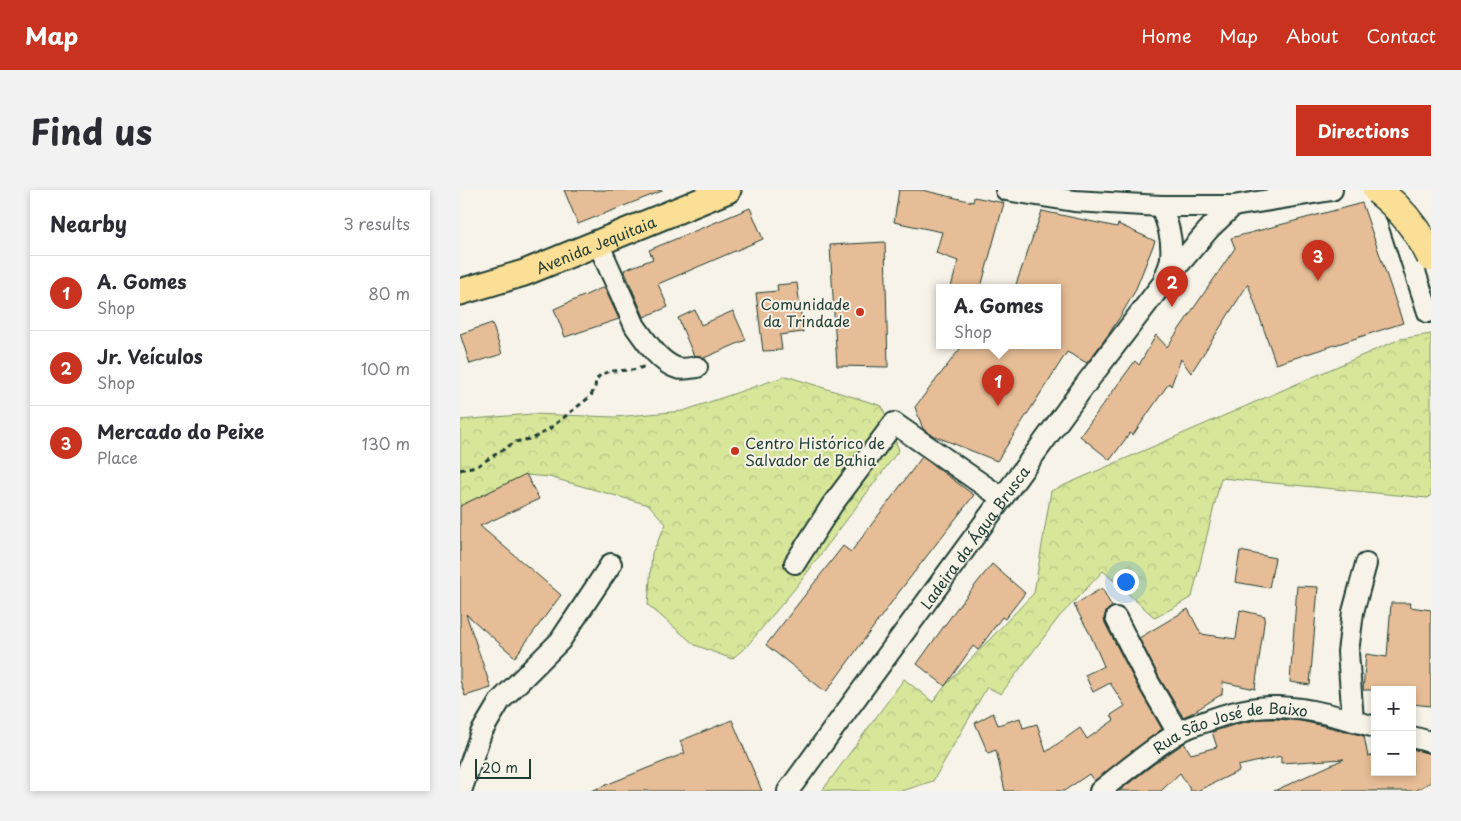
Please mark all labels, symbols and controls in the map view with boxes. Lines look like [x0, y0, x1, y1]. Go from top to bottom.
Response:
text: Map [25, 17, 78, 53]
text: Home [1141, 22, 1191, 49]
text: Map [1219, 22, 1258, 49]
text: About [1286, 22, 1338, 49]
text: Contact [1366, 22, 1436, 49]
text: Find us [30, 104, 152, 157]
button: Directions [1296, 105, 1431, 156]
text: Nearby [50, 207, 127, 239]
street label: Avenida Jequitaia [532, 209, 660, 279]
text: 3 results [343, 211, 410, 235]
pin: 3 [1302, 240, 1334, 281]
pin: 2 [1156, 266, 1188, 307]
text: A. Gomes [97, 267, 187, 295]
text: 1 [62, 281, 70, 305]
text: 80 m [368, 281, 410, 305]
popup [936, 284, 1061, 349]
text: A. Gomes [954, 291, 1043, 319]
place label: Comunidade da Trindade [760, 292, 850, 332]
text: Shop [97, 295, 135, 319]
marker: Comunidade da Trindade [854, 306, 866, 318]
text: Shop [954, 319, 992, 343]
text: Jr. Veículos [97, 342, 203, 370]
text: 2 [60, 356, 72, 380]
text: 100 m [361, 356, 410, 380]
pin: 1 [982, 365, 1014, 406]
text: Shop [97, 370, 135, 394]
text: Mercado do Peixe [97, 417, 264, 445]
text: 3 [61, 431, 71, 455]
text: 130 m [362, 431, 410, 455]
place label: Centro Histórico de Salvador de Bahia [745, 431, 885, 471]
text: Place [97, 445, 138, 469]
marker: Centro Histórico de Salvador de Bahia [729, 445, 741, 457]
street label: Ladeira da Água Brusca [914, 460, 1035, 613]
your location [1113, 569, 1139, 595]
map controls [1371, 686, 1416, 776]
button: + [1371, 686, 1416, 731]
street label: Rua São José de Baixo [1147, 695, 1310, 758]
button: − [1371, 731, 1416, 776]
scale bar [475, 756, 531, 779]
text: 20 m [482, 757, 518, 778]

